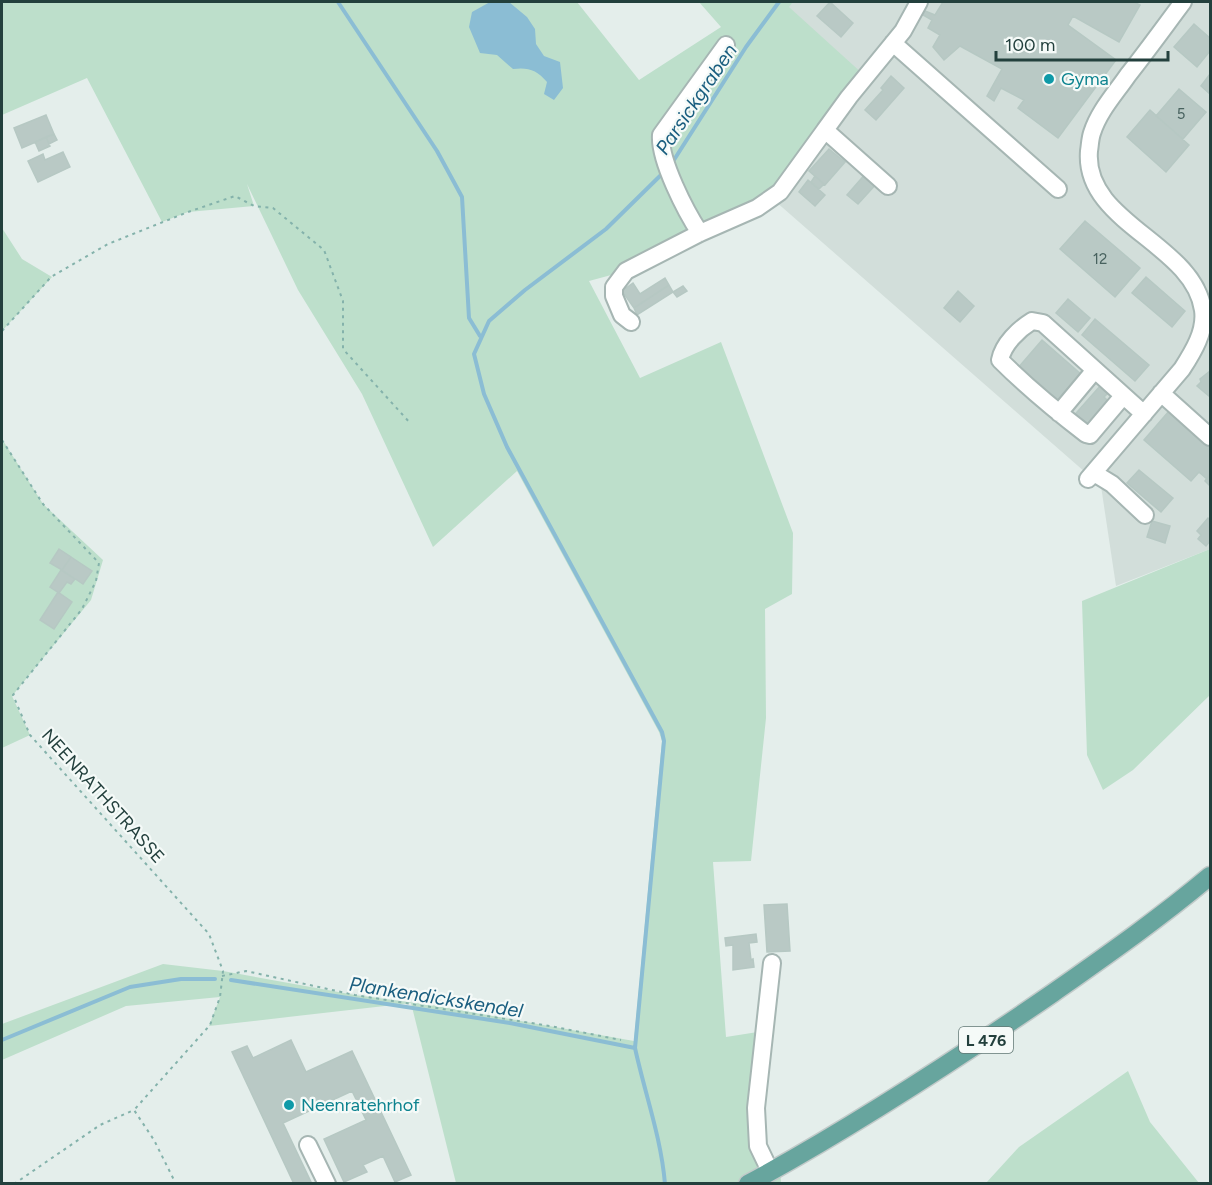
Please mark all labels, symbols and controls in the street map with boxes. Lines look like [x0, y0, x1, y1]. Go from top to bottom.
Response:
scale bar [996, 24, 1168, 62]
text: 100 m [1005, 34, 1055, 56]
water label: Parsickgraben [650, 39, 742, 159]
place label: Gyma [1061, 68, 1109, 90]
marker: Gyma [1042, 72, 1056, 86]
house number: 5 [1177, 105, 1185, 123]
house number: 12 [1093, 250, 1107, 268]
street label: NEENRATHSTRASSE [37, 724, 169, 868]
water label: Plankendickskendel [347, 971, 525, 1023]
road number: L 476 [959, 1027, 1013, 1053]
place label: Neenratehrhof [301, 1094, 420, 1116]
marker: Neenratehrhof [282, 1098, 296, 1112]

